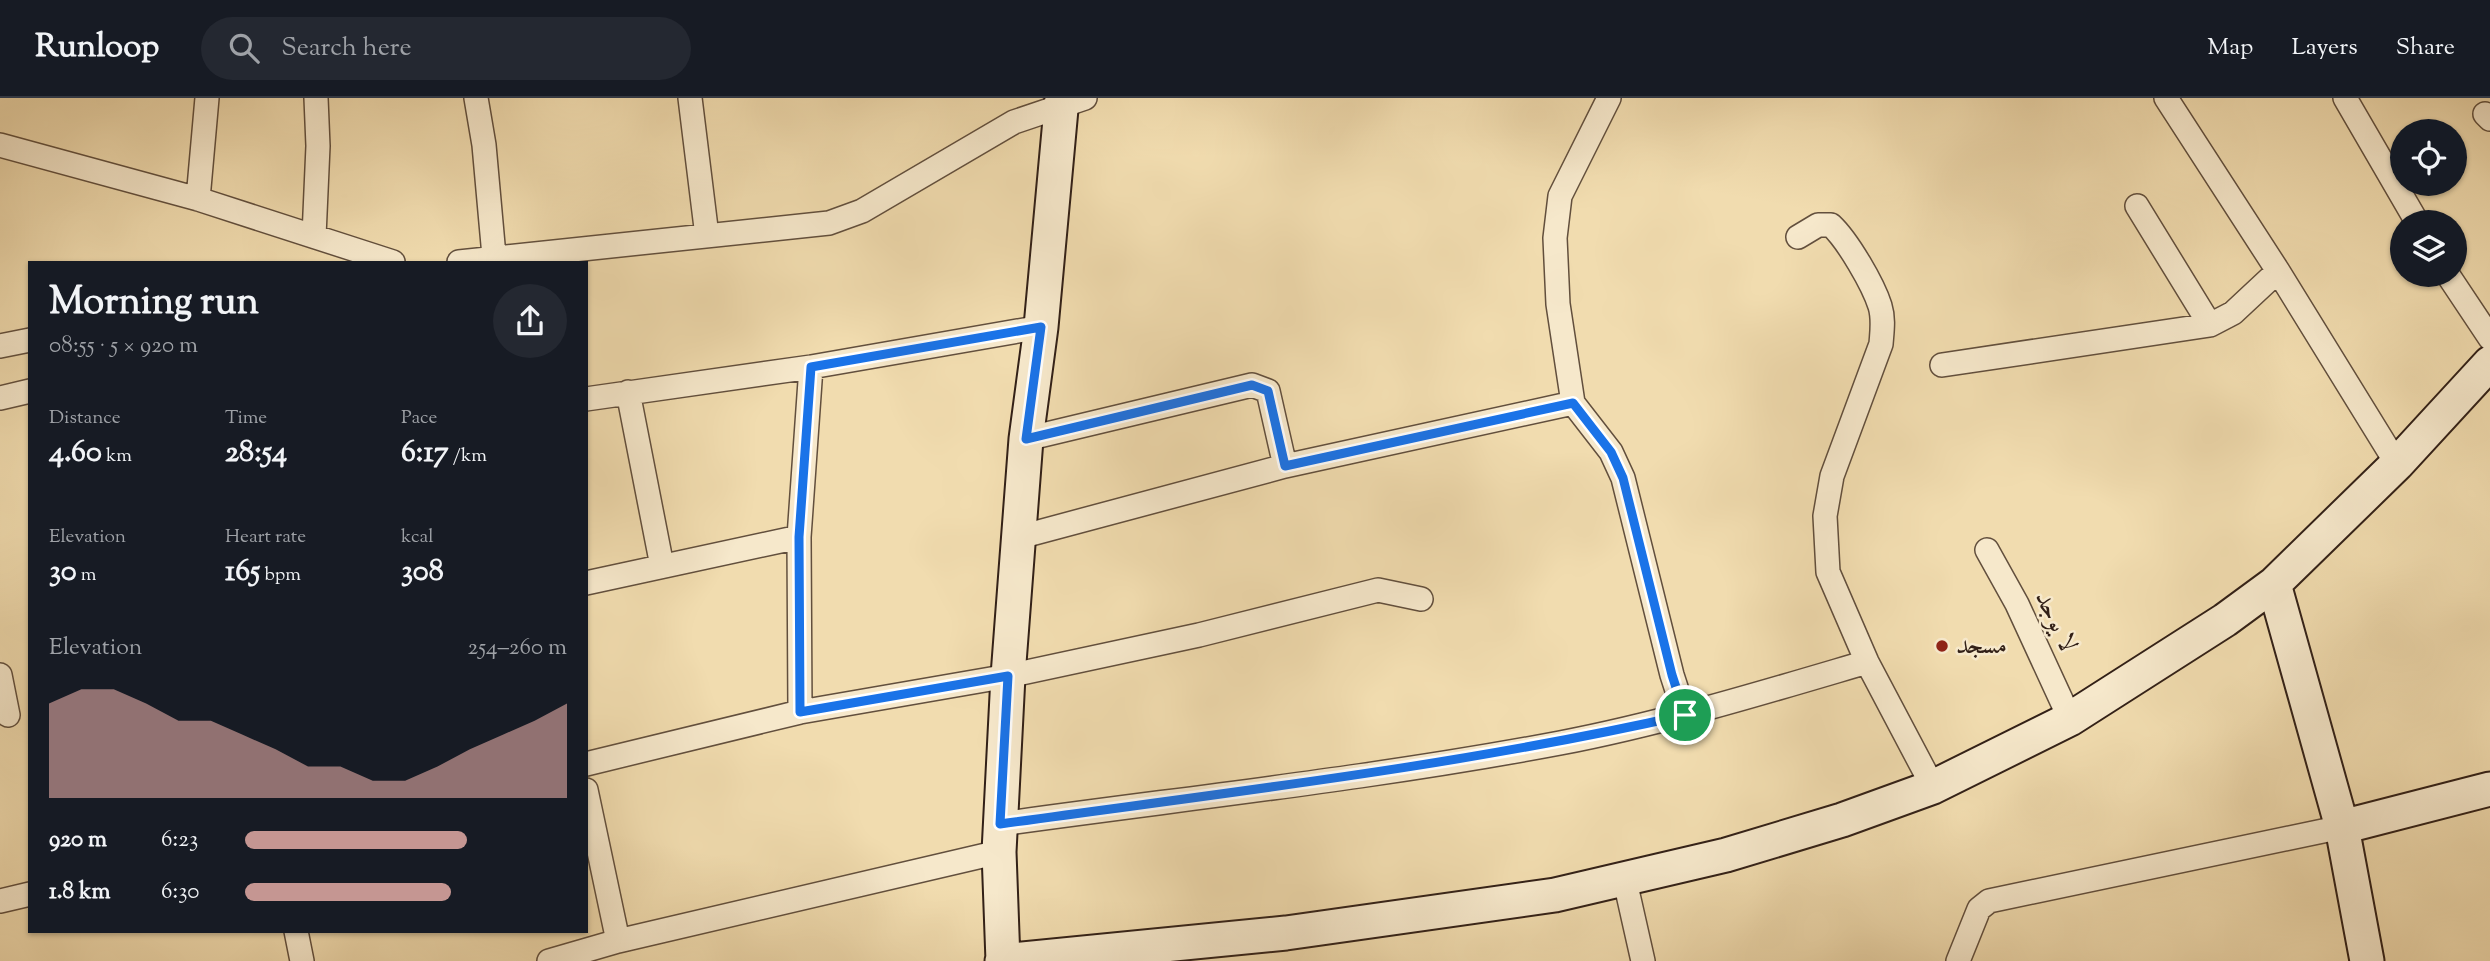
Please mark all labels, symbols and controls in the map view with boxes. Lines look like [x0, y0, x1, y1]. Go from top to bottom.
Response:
search box [201, 17, 691, 80]
text: Runloop [35, 24, 159, 72]
icon: search [225, 29, 263, 67]
text: Search here [281, 30, 412, 67]
text: Map [2207, 31, 2253, 65]
text: Layers [2291, 31, 2358, 65]
text: Share [2396, 31, 2455, 65]
map controls [2390, 119, 2467, 287]
button: locate [2390, 119, 2467, 196]
button: layers [2390, 210, 2467, 287]
text: Morning run [49, 277, 259, 331]
button: share [493, 284, 567, 358]
text: 08:55 · 5 × 920 m [49, 330, 198, 363]
text: Distance [49, 405, 121, 432]
text: Time [225, 405, 267, 432]
text: Pace [401, 405, 437, 432]
text: 4.60 [49, 432, 102, 475]
text: 28:54 [225, 432, 287, 475]
text: 6:17 [401, 432, 449, 475]
text: km [102, 443, 132, 470]
text: /km [449, 443, 487, 470]
text: Elevation [49, 524, 126, 551]
text: Heart rate [225, 524, 306, 551]
text: kcal [401, 524, 434, 551]
text: 30 [49, 551, 77, 594]
text: 165 [225, 551, 260, 594]
text: 308 [401, 551, 444, 594]
text: m [77, 562, 97, 589]
text: bpm [260, 562, 301, 589]
street label: لا يوجد [2024, 585, 2086, 659]
place label: مسجد [1956, 628, 2007, 665]
text: Elevation [49, 632, 142, 665]
text: 254–260 m [467, 632, 567, 665]
marker: مسجد [1934, 638, 1950, 654]
pin [1655, 685, 1715, 745]
icon: arrive [1666, 696, 1704, 734]
text: 920 m [49, 824, 107, 857]
text: 6:23 [161, 824, 198, 857]
text: 1.8 km [49, 876, 111, 909]
text: 6:30 [161, 876, 199, 909]

